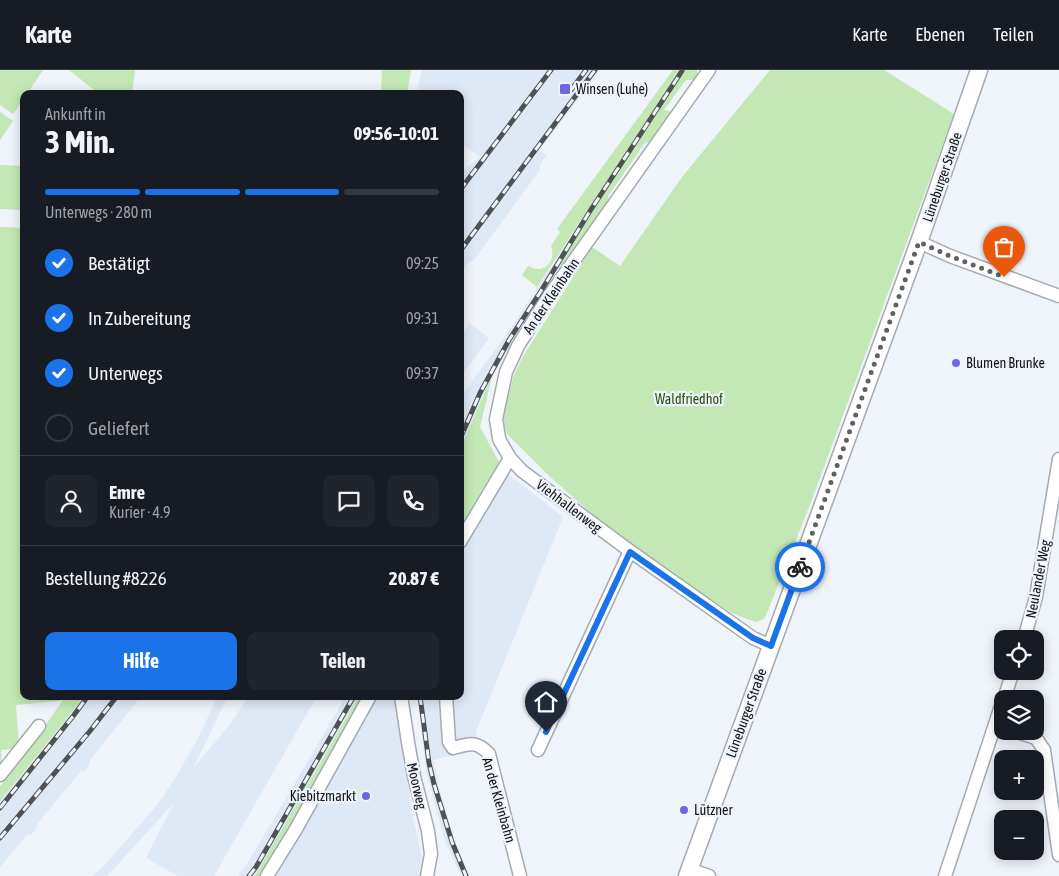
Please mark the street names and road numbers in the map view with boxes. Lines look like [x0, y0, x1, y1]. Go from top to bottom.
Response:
street label: Lüneburger Straße [919, 130, 965, 224]
street label: An der Kleinbahn [520, 255, 582, 337]
street label: Viehhallenweg [533, 476, 605, 536]
street label: Neulander Weg [1023, 538, 1053, 620]
street label: Lüneburger Straße [722, 666, 770, 760]
street label: An der Kleinbahn [479, 755, 519, 845]
street label: Moorweg [404, 761, 430, 811]

